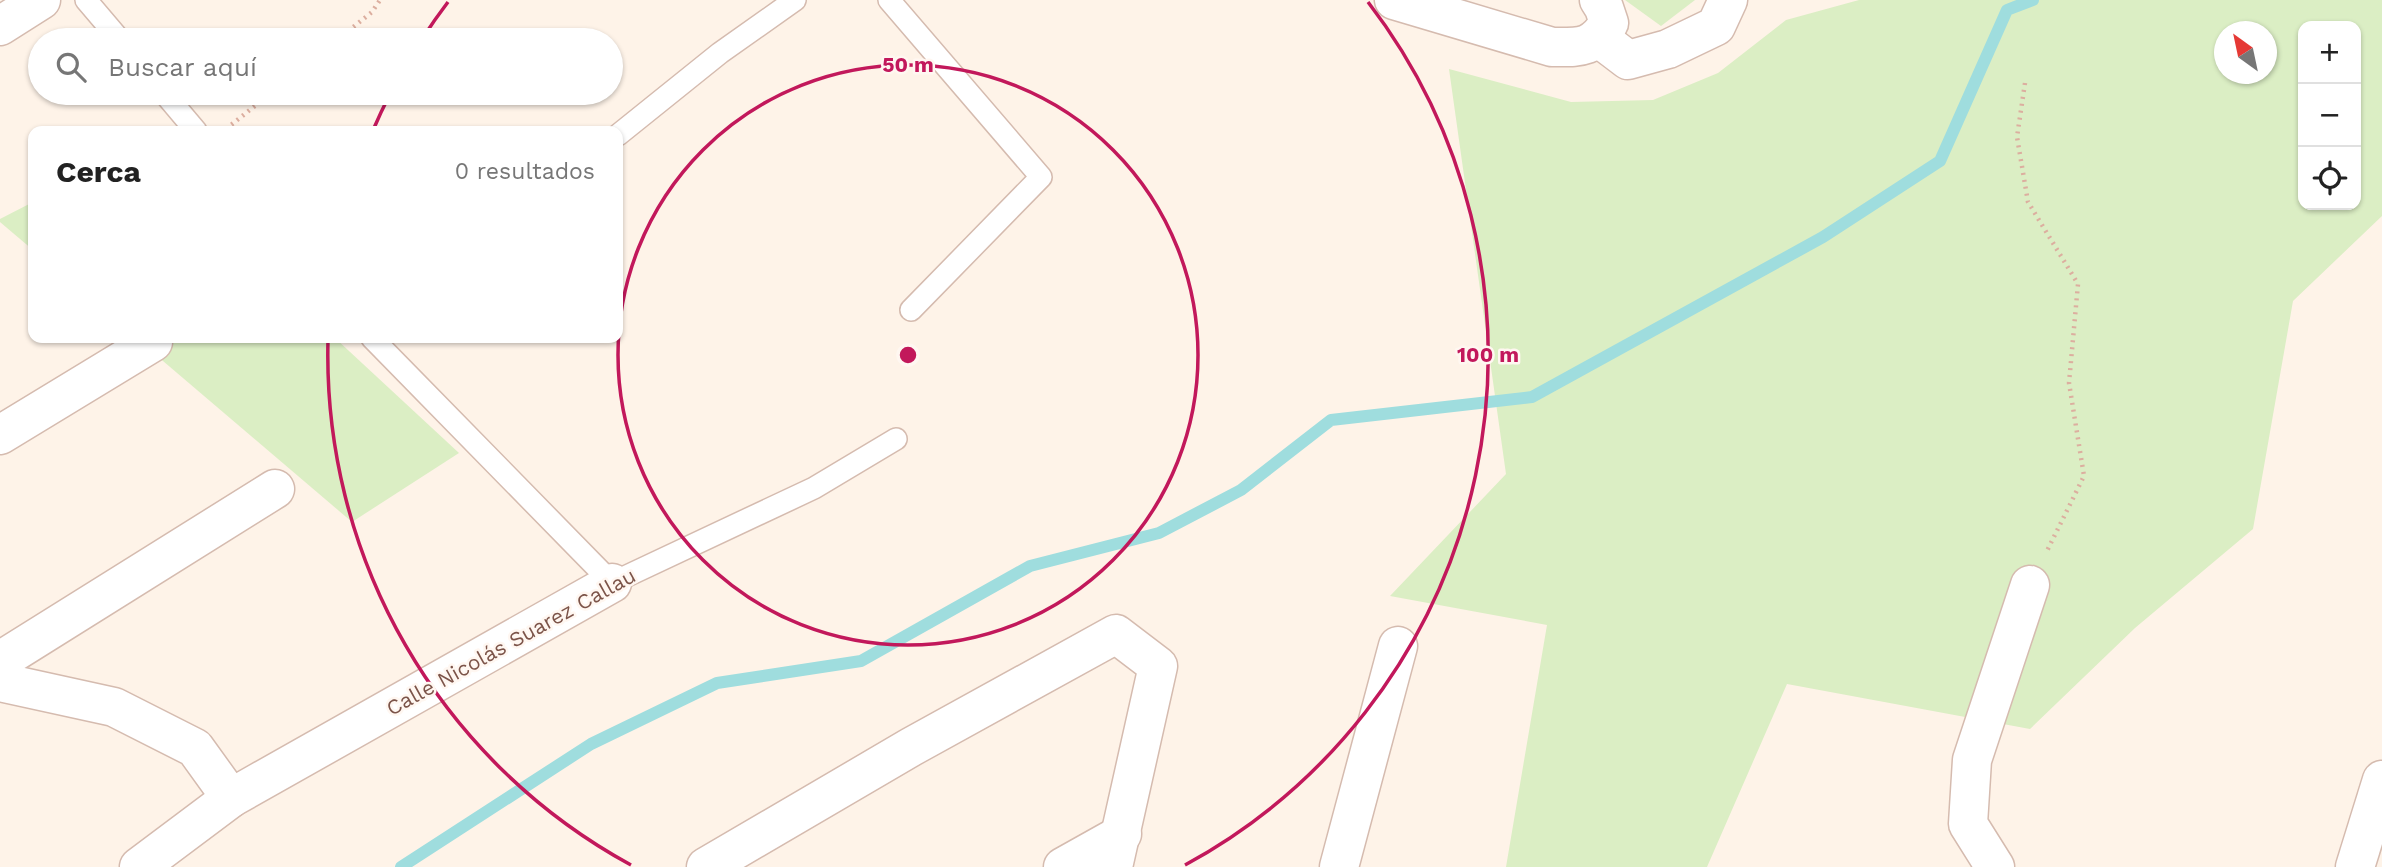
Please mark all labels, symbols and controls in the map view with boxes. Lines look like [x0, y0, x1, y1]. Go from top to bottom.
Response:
north arrow [2214, 21, 2277, 84]
map controls [2298, 21, 2361, 210]
button: + [2298, 21, 2361, 84]
search box [28, 28, 623, 105]
icon: search [52, 48, 90, 86]
text: Buscar aquí [108, 52, 257, 82]
text: 50 m [882, 52, 934, 77]
button: − [2298, 84, 2361, 147]
button: locate [2298, 147, 2361, 210]
text: Cerca [56, 154, 141, 189]
text: 0 resultados [455, 158, 595, 185]
text: 100 m [1457, 342, 1519, 367]
centre of rings [896, 343, 920, 367]
street label: Calle Nicolás Suarez Callau [382, 562, 640, 721]

